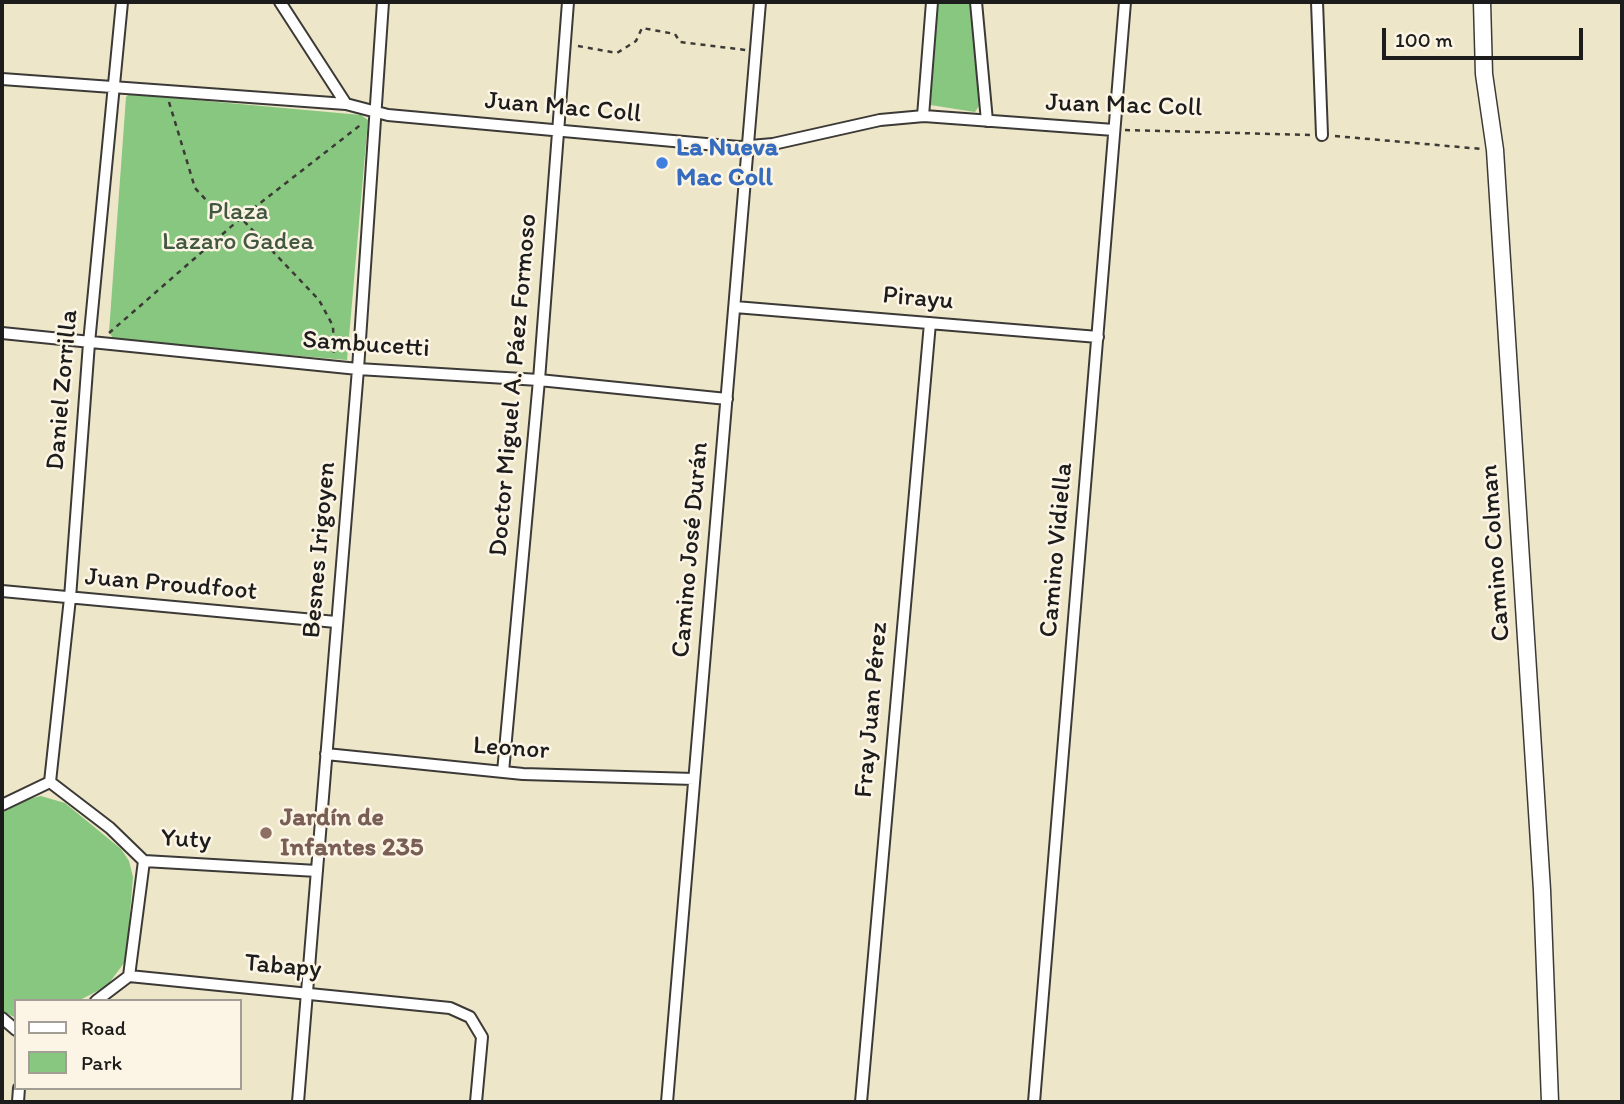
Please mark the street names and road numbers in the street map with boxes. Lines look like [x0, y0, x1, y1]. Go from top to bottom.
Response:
street label: Juan Mac Coll [483, 86, 643, 130]
street label: Juan Mac Coll [1045, 88, 1203, 124]
street label: Doctor Miguel A. Páez Formoso [483, 212, 545, 558]
street label: Pirayu [881, 280, 955, 318]
street label: Daniel Zorrilla [40, 308, 86, 472]
street label: Sambucetti [301, 325, 431, 365]
street label: Camino José Durán [666, 441, 716, 659]
street label: Besnes Irigoyen [297, 460, 343, 640]
street label: Camino Vidiella [1034, 461, 1080, 639]
street label: Camino Colman [1474, 463, 1518, 643]
street label: Juan Proudfoot [84, 562, 258, 608]
street label: Fray Juan Pérez [849, 621, 895, 799]
street label: Leonor [472, 731, 550, 767]
street label: Yuty [160, 823, 212, 857]
street label: Tabapy [243, 948, 323, 986]

